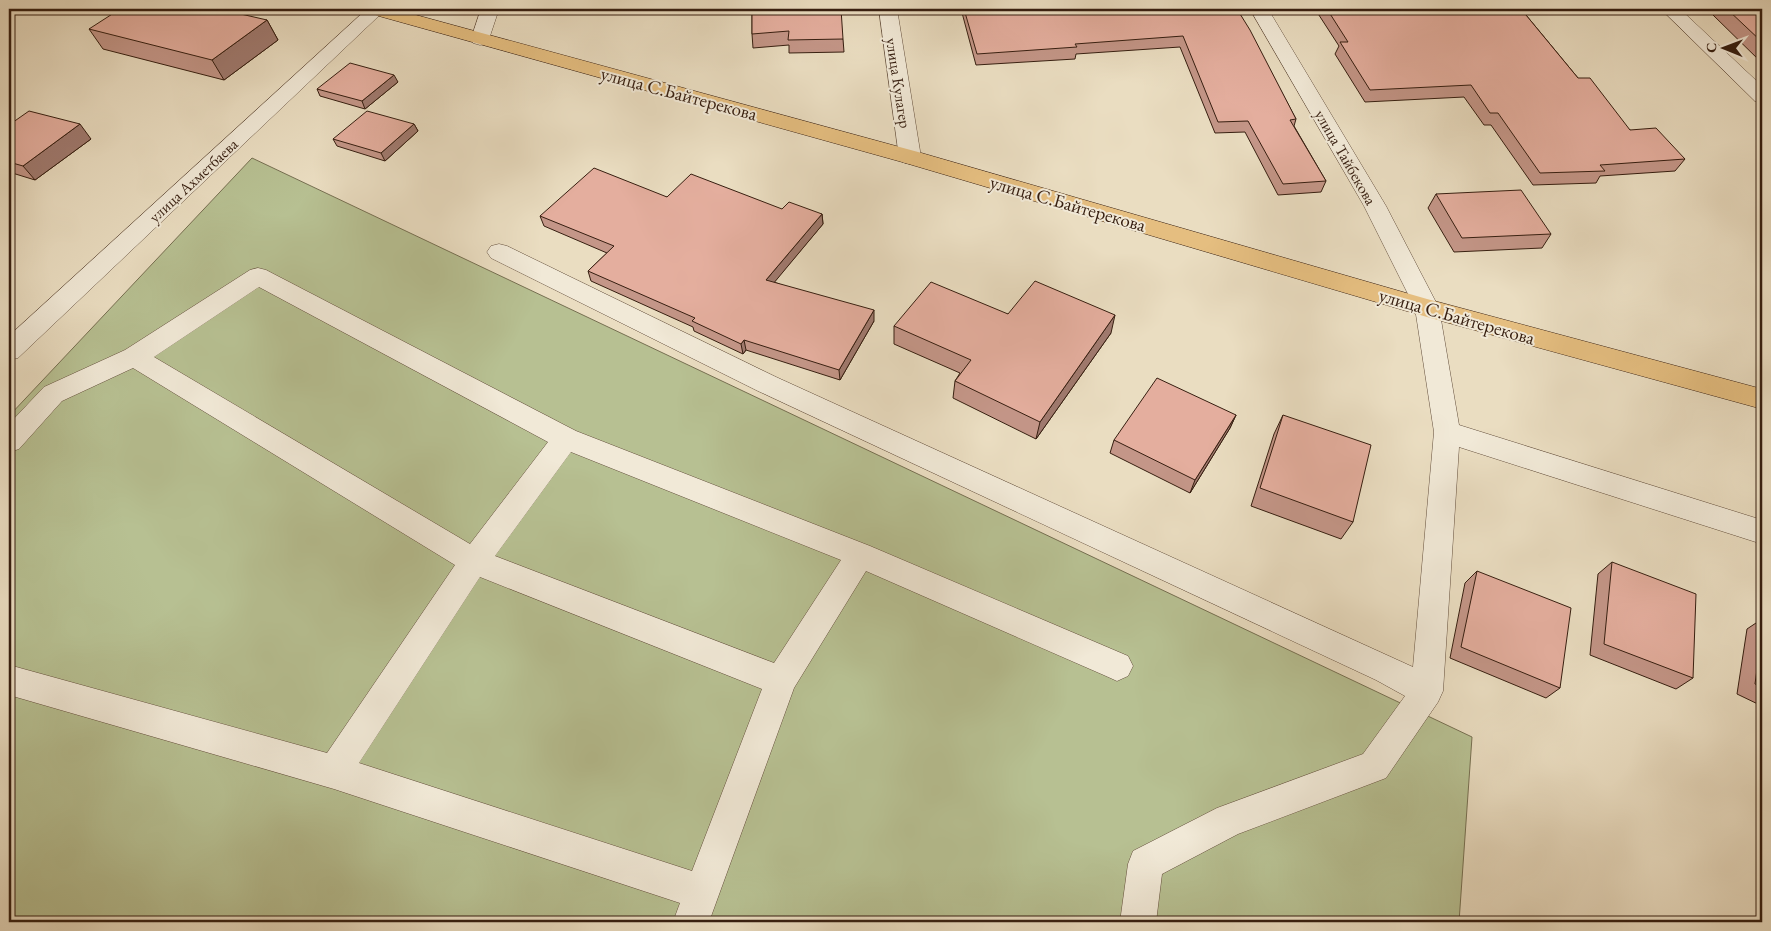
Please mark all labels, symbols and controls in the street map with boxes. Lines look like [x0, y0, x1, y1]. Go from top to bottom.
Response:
north arrow [1698, 22, 1748, 72]
street label: улица Кулагер [881, 36, 916, 130]
text: С [1702, 43, 1720, 53]
street label: улица С.Байтерекова [598, 61, 760, 127]
street label: улица Тайбекова [1310, 106, 1382, 209]
street label: улица Ахметбаева [144, 133, 243, 227]
street label: улица С.Байтерекова [987, 169, 1149, 238]
street label: улица С.Байтерекова [1376, 282, 1538, 351]

